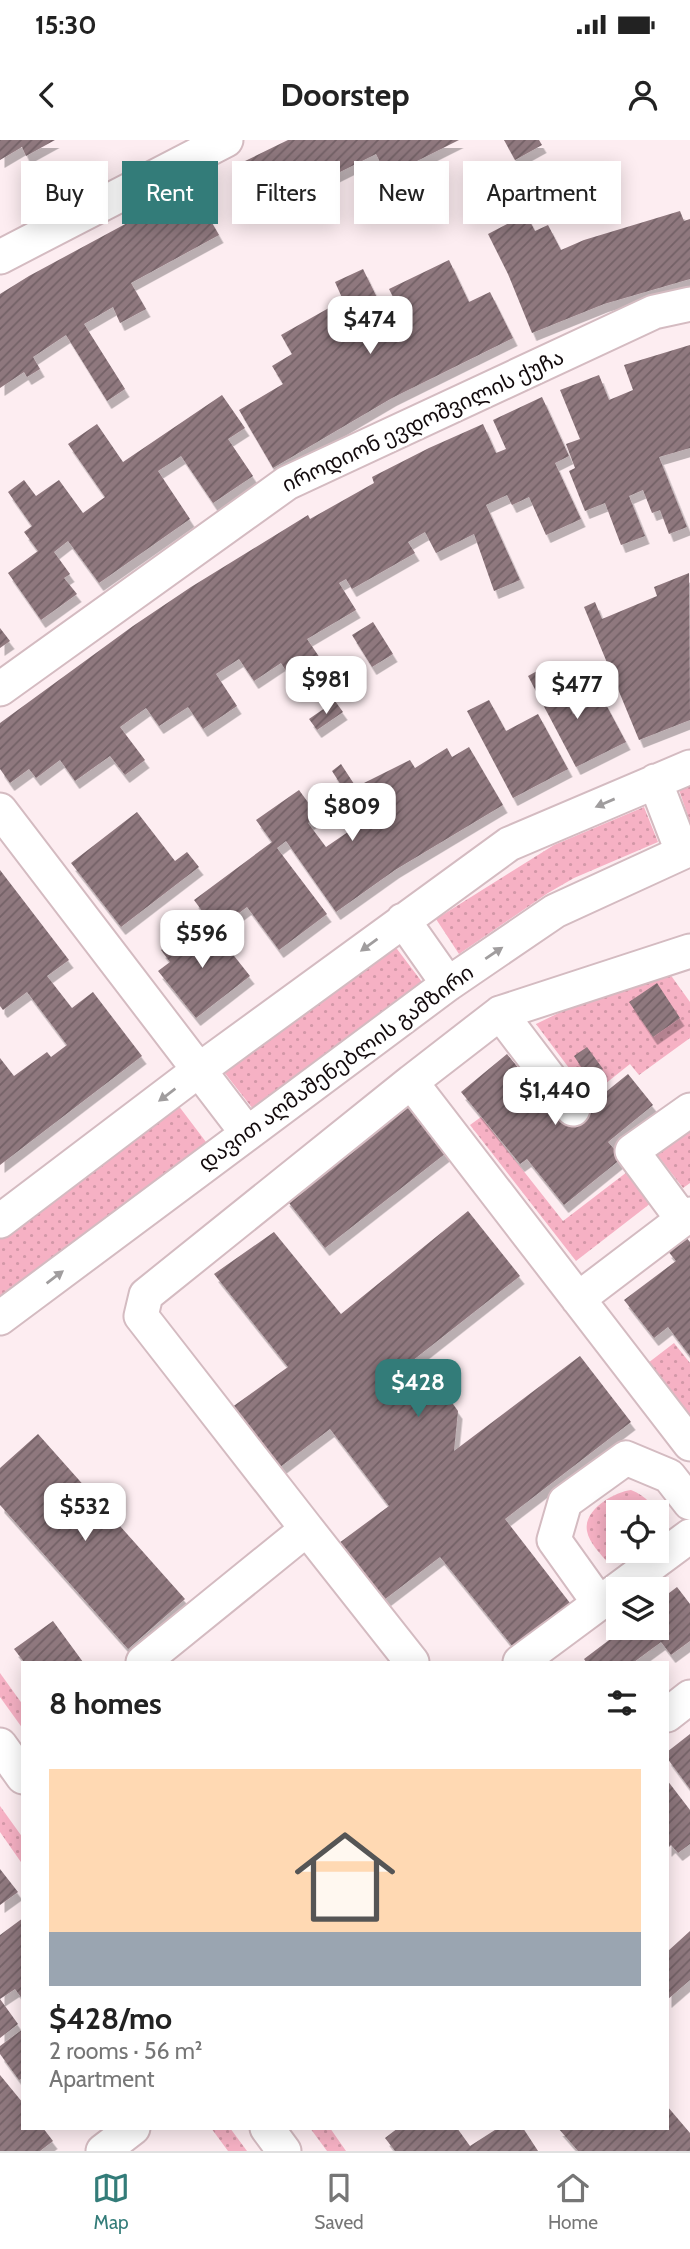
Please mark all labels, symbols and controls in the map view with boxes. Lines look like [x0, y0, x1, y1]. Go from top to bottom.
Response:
text: 15:30 [35, 9, 97, 41]
text: Doorstep [280, 75, 410, 114]
icon: back [28, 76, 66, 114]
icon: person [624, 76, 662, 114]
chip: Buy [21, 161, 108, 224]
chip: Rent [122, 161, 218, 224]
chip: Filters [232, 161, 340, 224]
chip: New [354, 161, 449, 224]
chip: Apartment [463, 161, 621, 224]
pin: $474 [329, 296, 411, 356]
text: $474 [344, 305, 396, 333]
street label: იროდიონ ევდოშვილის ქუჩა [278, 344, 568, 498]
pin: $981 [285, 656, 367, 716]
pin: $477 [536, 662, 618, 721]
text: $981 [302, 665, 350, 693]
text: $477 [551, 670, 603, 698]
pin: $809 [311, 784, 393, 843]
text: $809 [324, 792, 380, 820]
one-way arrow [594, 798, 615, 809]
pin: $596 [161, 910, 243, 970]
text: $596 [176, 919, 228, 947]
one-way arrow [360, 937, 378, 951]
one-way arrow [484, 946, 504, 959]
street label: დავით აღმაშენებლის გამზირი [193, 959, 479, 1177]
pin: $1,440 [498, 1068, 612, 1127]
text: $1,440 [519, 1076, 591, 1104]
one-way arrow [158, 1087, 176, 1102]
one-way arrow [45, 1270, 64, 1284]
pin: $428 [377, 1360, 459, 1419]
text: $428 [391, 1368, 445, 1396]
pin: $532 [44, 1484, 126, 1543]
text: $532 [60, 1492, 110, 1520]
map controls [606, 1500, 669, 1640]
button: locate [606, 1500, 669, 1563]
button: layers [606, 1577, 669, 1640]
icon: filters [603, 1684, 641, 1722]
text: 8 homes [49, 1685, 162, 1722]
icon: home [282, 1814, 408, 1940]
text: $428/mo [49, 2000, 172, 2037]
text: 2 rooms · 56 m² [49, 2037, 203, 2065]
text: Apartment [49, 2065, 154, 2093]
tab: Map [92, 2169, 130, 2234]
tab: Saved [314, 2169, 364, 2234]
tab: Home [548, 2169, 598, 2234]

